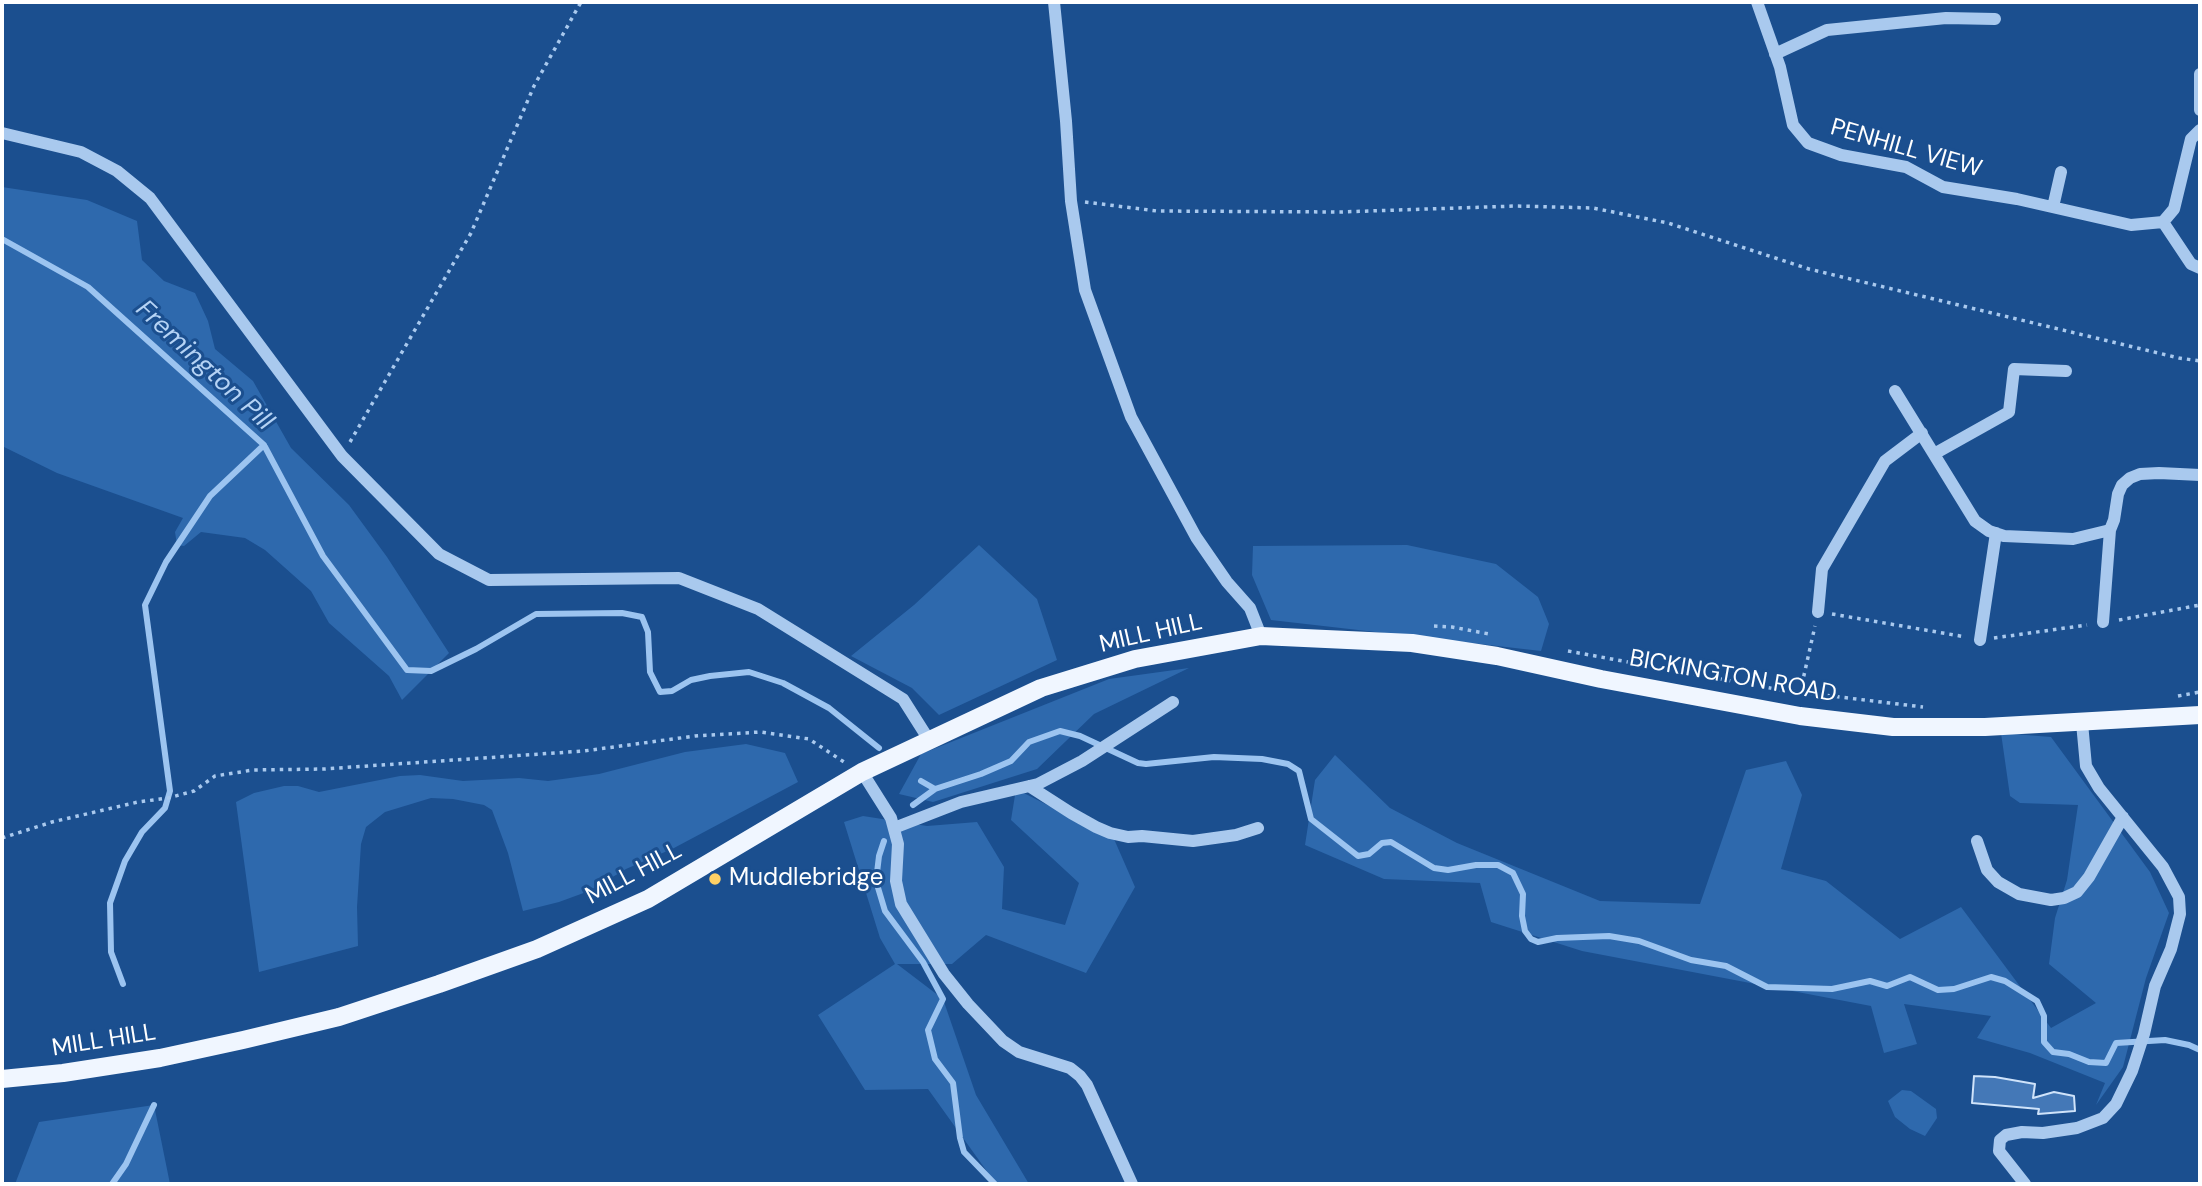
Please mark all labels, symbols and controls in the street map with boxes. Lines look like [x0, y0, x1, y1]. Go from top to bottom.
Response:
street label: PENHILL VIEW [1827, 114, 1985, 184]
water label: Fremington Pill [129, 294, 279, 438]
street label: MILL HILL [1097, 608, 1205, 660]
street label: BICKINGTON ROAD [1627, 645, 1839, 709]
street label: MILL HILL [581, 837, 687, 911]
place label: Muddlebridge [729, 865, 883, 893]
marker: Muddlebridge [707, 871, 723, 887]
street label: MILL HILL [50, 1019, 158, 1063]

